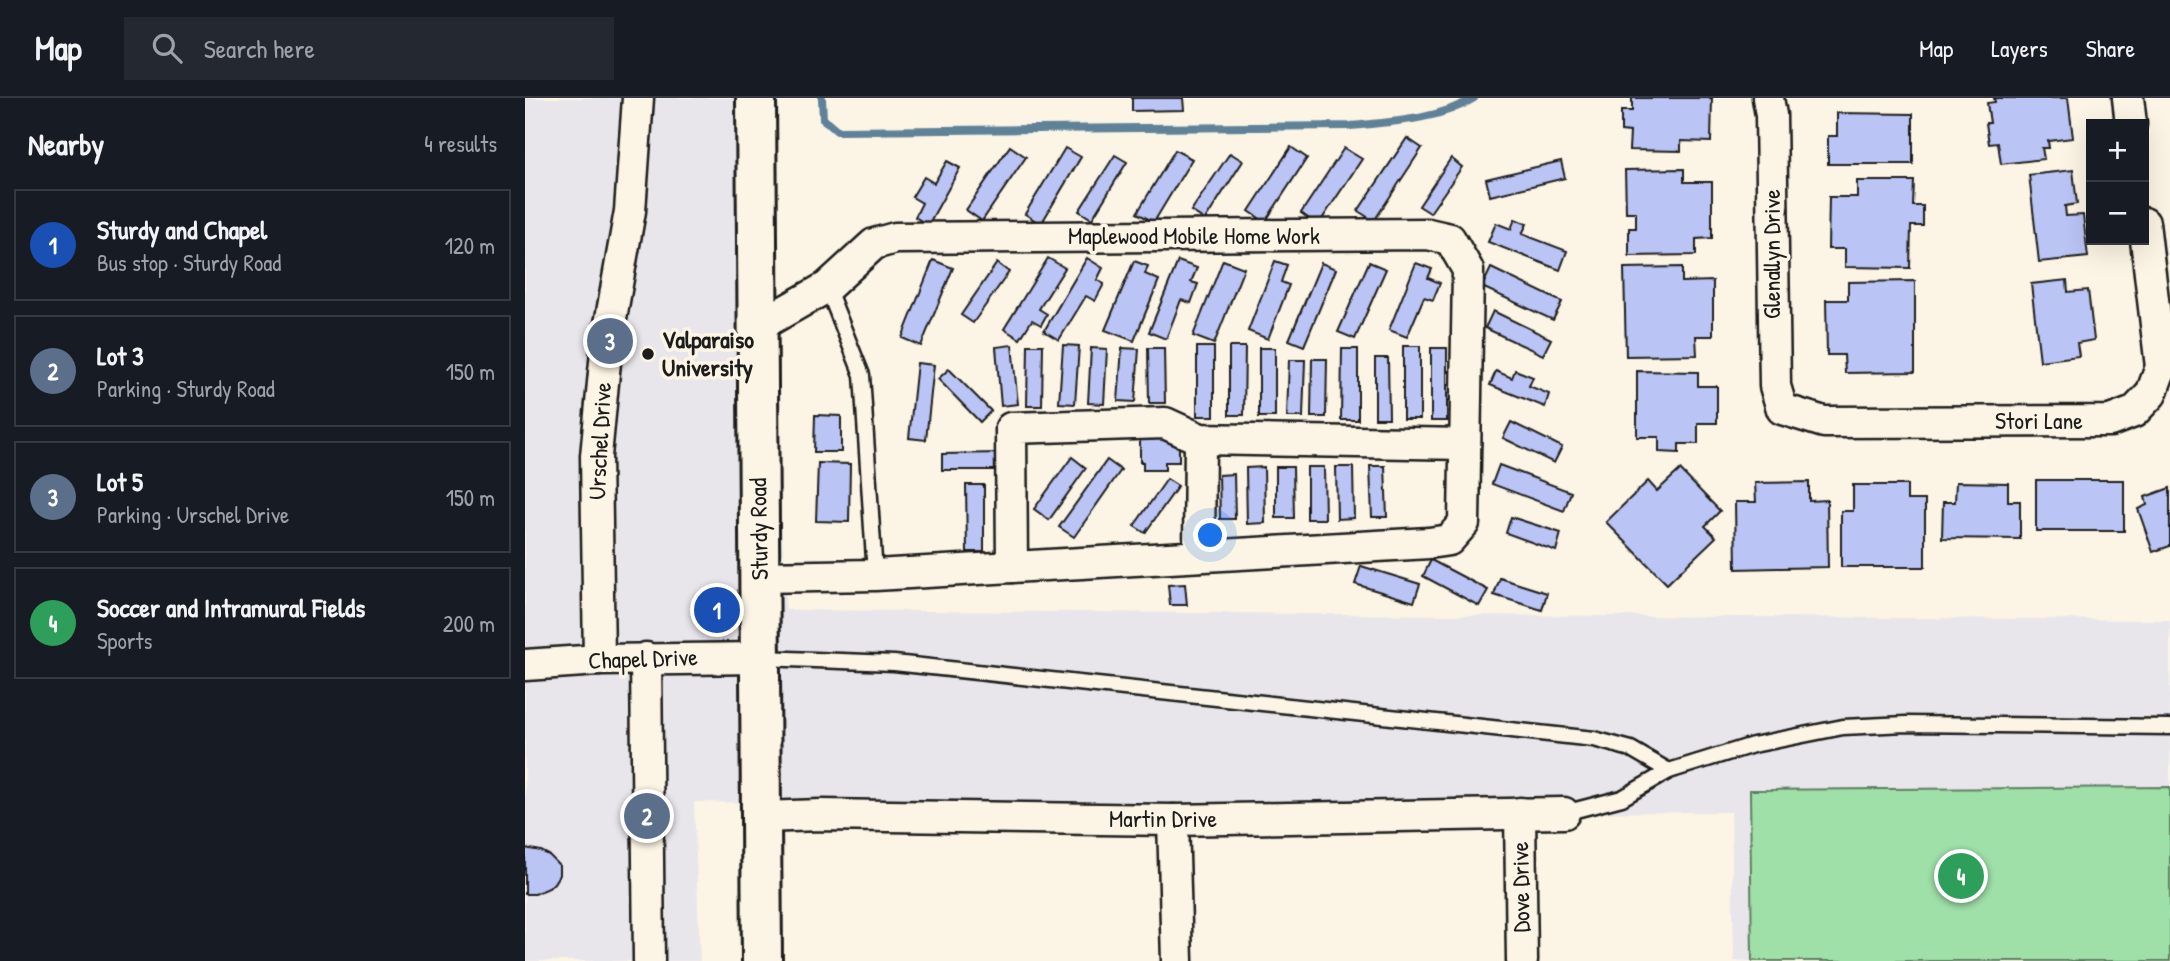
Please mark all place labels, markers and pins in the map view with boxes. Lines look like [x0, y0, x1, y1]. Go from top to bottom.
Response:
pin: 3 [587, 315, 633, 367]
place label: Valparaiso University [662, 323, 754, 384]
marker: Valparaiso University [640, 346, 656, 362]
pin: 1 [694, 584, 740, 636]
pin: 2 [624, 790, 670, 842]
pin: 4 [1938, 850, 1984, 902]

